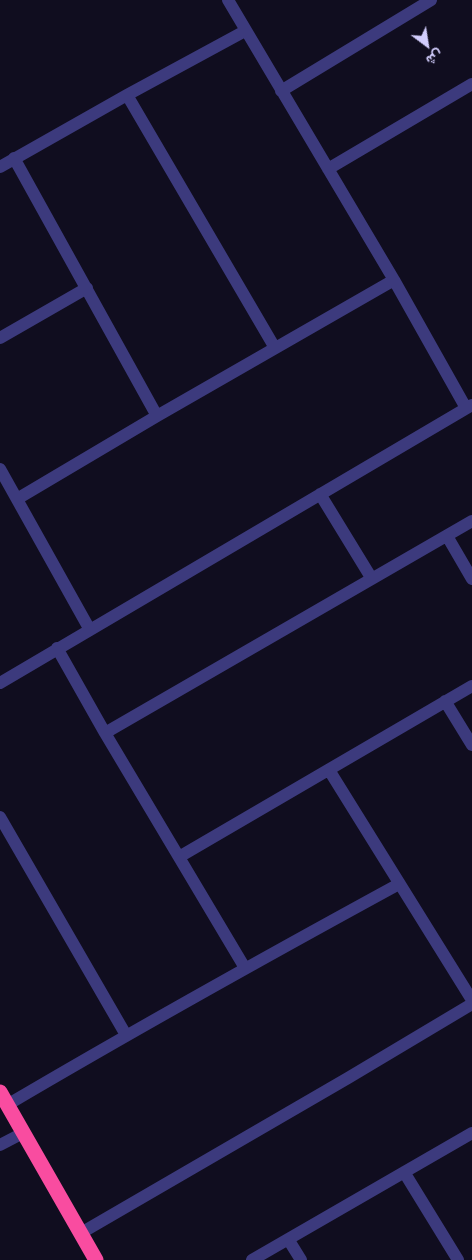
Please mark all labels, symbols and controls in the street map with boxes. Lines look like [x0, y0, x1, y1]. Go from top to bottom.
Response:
north arrow [402, 20, 452, 70]
text: ش [423, 46, 447, 70]

